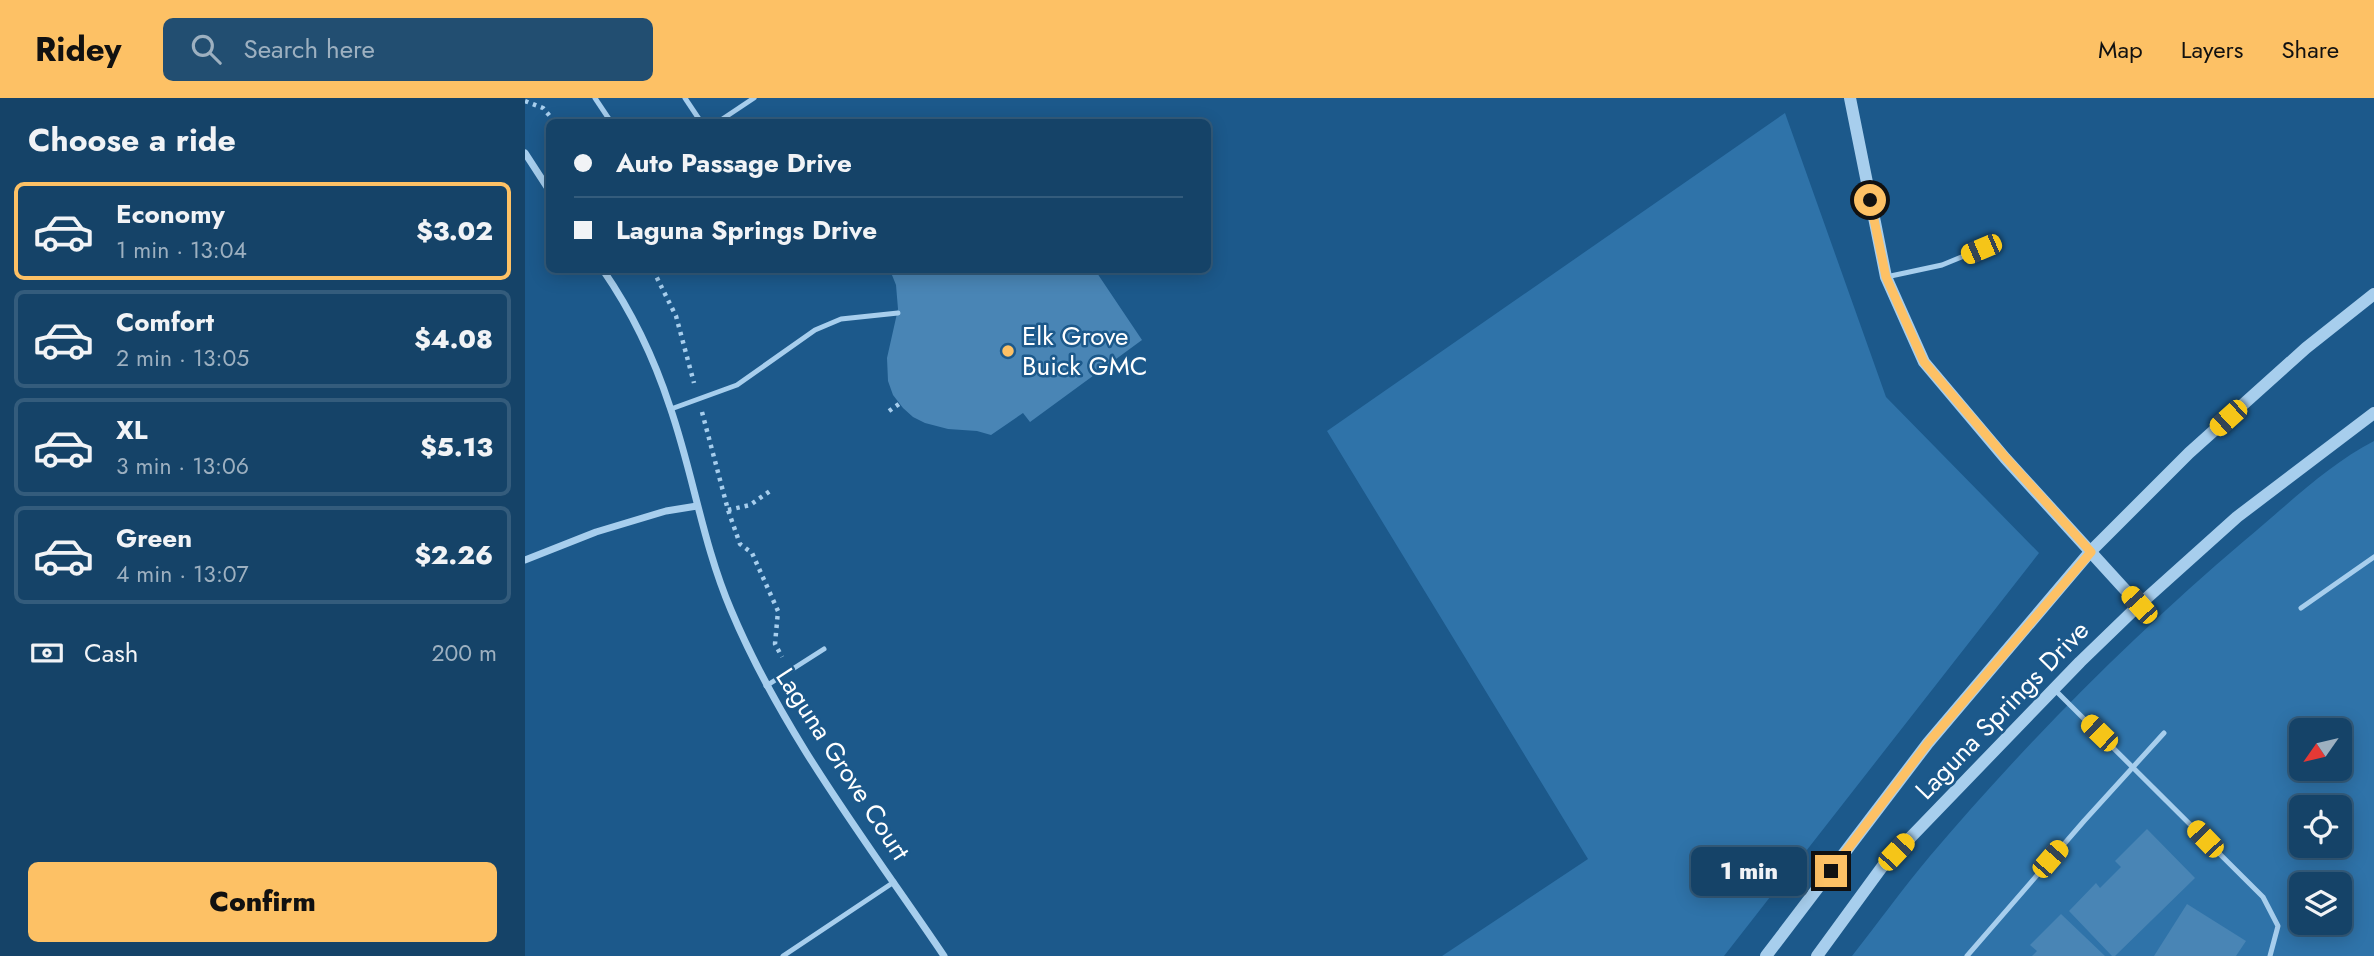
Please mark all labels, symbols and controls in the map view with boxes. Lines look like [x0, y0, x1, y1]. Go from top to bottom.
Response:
search box [163, 18, 653, 81]
text: Ridey [35, 26, 121, 73]
icon: search [187, 30, 225, 68]
text: Search here [243, 30, 375, 68]
text: Map [2098, 32, 2143, 67]
text: Layers [2181, 32, 2243, 67]
text: Share [2281, 32, 2339, 67]
text: Choose a ride [28, 117, 236, 163]
text: Auto Passage Drive [616, 144, 852, 182]
route start [1854, 184, 1886, 216]
text: Economy [116, 195, 225, 233]
icon: car [32, 200, 95, 263]
text: Laguna Springs Drive [616, 211, 877, 249]
text: $3.02 [416, 212, 493, 250]
car [1958, 231, 2005, 267]
text: 1 min · 13:04 [116, 233, 247, 267]
text: Comfort [116, 303, 214, 341]
icon: car [32, 308, 95, 371]
place label: Elk Grove Buick GMC [1022, 317, 1148, 385]
text: $4.08 [414, 320, 493, 358]
text: 2 min · 13:05 [116, 341, 249, 375]
marker: Elk Grove Buick GMC [1000, 343, 1016, 359]
car [2206, 396, 2251, 440]
text: XL [116, 411, 148, 449]
icon: car [32, 416, 95, 479]
text: $5.13 [420, 428, 493, 466]
text: 3 min · 13:06 [116, 449, 249, 483]
text: Green [116, 519, 192, 557]
icon: car [32, 524, 95, 587]
text: $2.26 [414, 536, 493, 574]
text: 4 min · 13:07 [116, 557, 249, 591]
car [2118, 582, 2161, 628]
street label: Laguna Springs Drive [1906, 612, 2098, 808]
icon: cash [28, 634, 66, 672]
text: Cash [84, 634, 138, 672]
text: 200 m [431, 636, 497, 670]
street label: Laguna Grove Court [767, 660, 920, 868]
car [2077, 711, 2122, 755]
north arrow [2289, 718, 2352, 780]
map controls [2289, 718, 2352, 935]
button: locate [2289, 795, 2352, 858]
car [2183, 817, 2228, 861]
car [1874, 829, 1919, 875]
car [2029, 836, 2072, 882]
callout: 1 min [1691, 846, 1807, 896]
text: 1 min [1720, 854, 1778, 888]
route end [1815, 855, 1847, 887]
button: Confirm [28, 862, 497, 942]
button: layers [2289, 872, 2352, 935]

